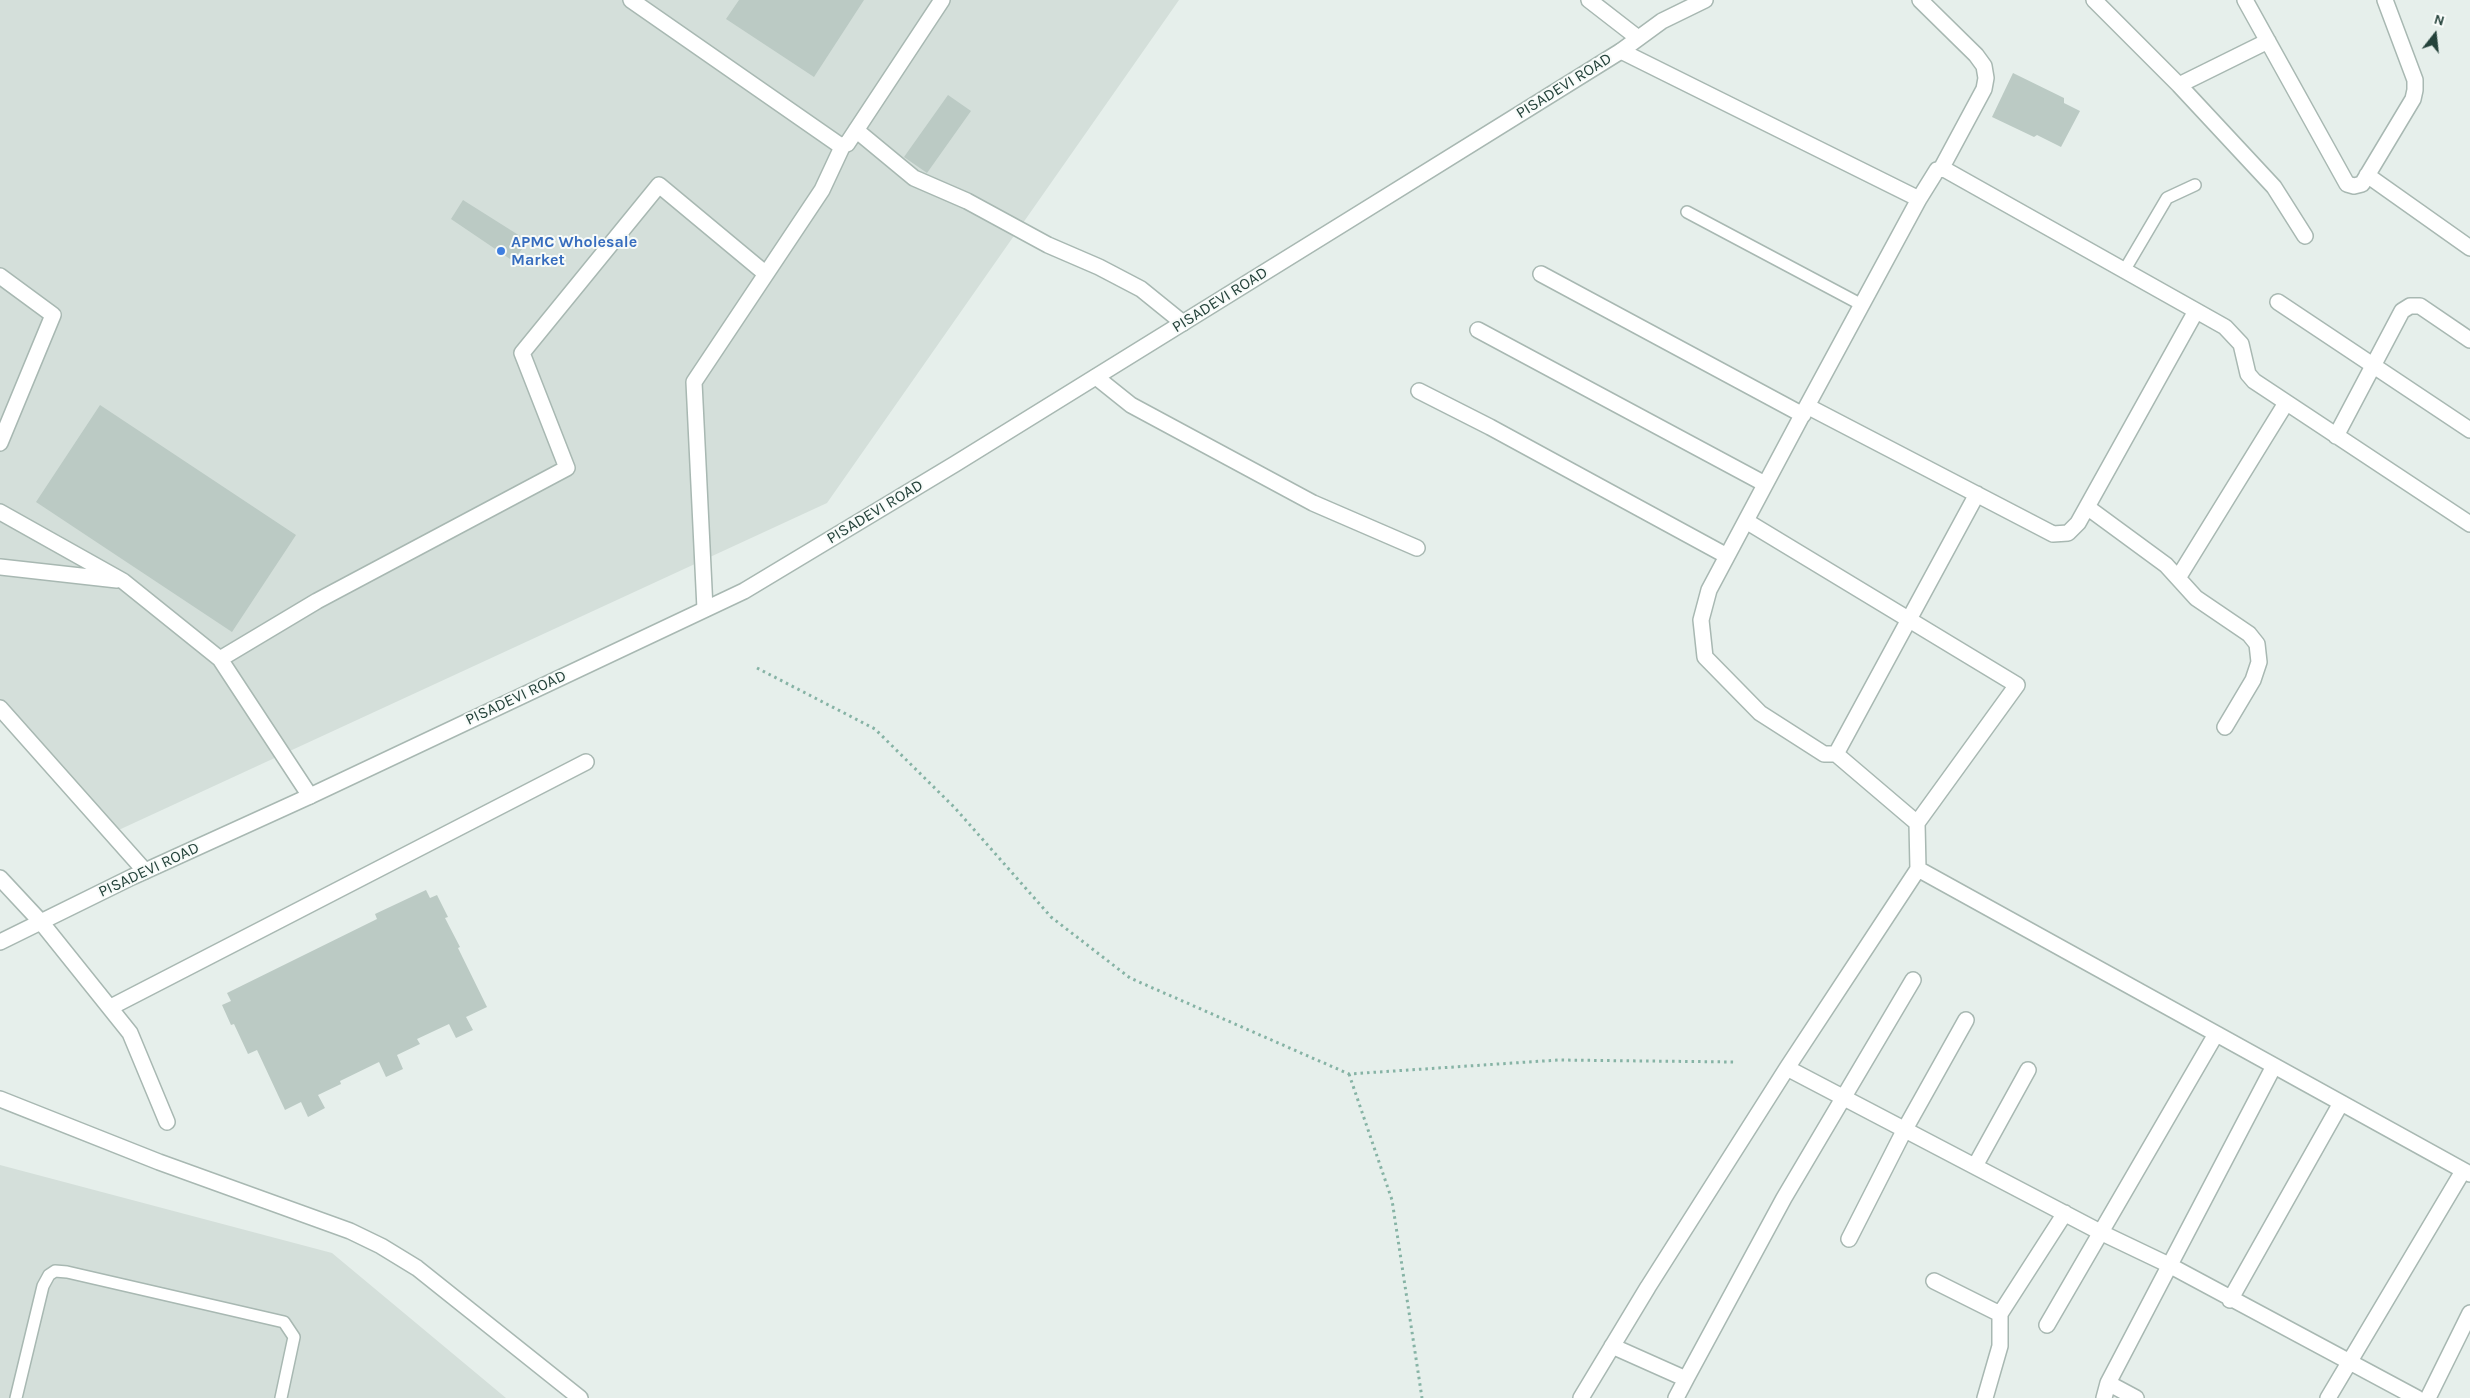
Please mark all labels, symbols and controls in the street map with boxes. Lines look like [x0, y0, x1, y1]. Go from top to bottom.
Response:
north arrow [2410, 10, 2460, 60]
text: N [2432, 11, 2446, 30]
street label: PISADEVI ROAD [1513, 49, 1615, 123]
place label: APMC Wholesale Market [511, 232, 637, 270]
marker: APMC Wholesale Market [495, 245, 507, 257]
street label: PISADEVI ROAD [1169, 263, 1271, 337]
street label: PISADEVI ROAD [823, 476, 927, 548]
street label: PISADEVI ROAD [463, 666, 569, 730]
street label: PISADEVI ROAD [96, 838, 202, 902]

